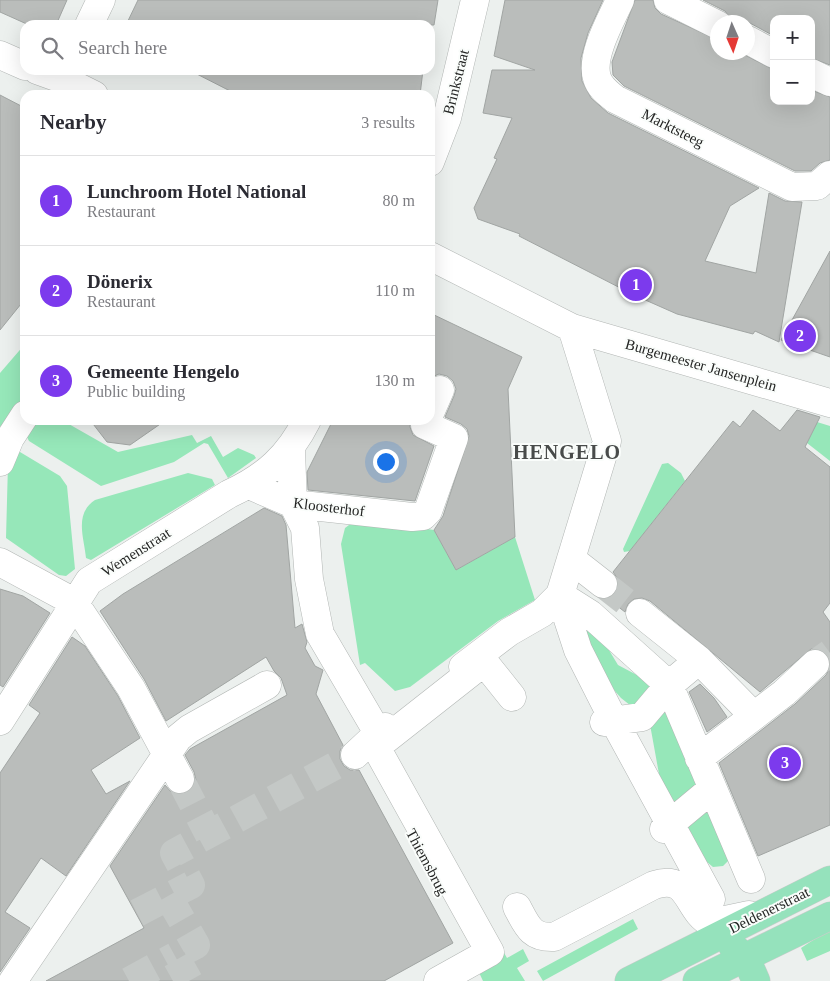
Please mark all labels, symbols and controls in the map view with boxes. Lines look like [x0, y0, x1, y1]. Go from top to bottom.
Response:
north arrow [710, 15, 755, 60]
map controls [770, 15, 815, 105]
button: + [770, 15, 815, 60]
search box [20, 20, 435, 75]
icon: search [38, 34, 66, 62]
text: Search here [78, 37, 167, 58]
street label: Brinkstraat [440, 47, 472, 116]
button: − [770, 60, 815, 105]
street label: Marktsteeg [639, 106, 707, 151]
text: Nearby [40, 110, 107, 134]
text: 3 results [361, 114, 415, 131]
text: Lunchroom Hotel National [87, 181, 306, 202]
text: 1 [52, 192, 60, 209]
text: 80 m [383, 192, 415, 209]
text: Restaurant [87, 203, 155, 220]
pin: 1 [620, 266, 652, 304]
text: Dönerix [87, 271, 152, 292]
text: 2 [52, 282, 60, 299]
text: 110 m [375, 282, 415, 299]
text: Restaurant [87, 293, 155, 310]
pin: 2 [784, 317, 816, 355]
street label: Burgemeester Jansenplein [623, 336, 779, 394]
text: Gemeente Hengelo [87, 361, 239, 382]
text: 3 [52, 372, 60, 389]
text: 130 m [375, 372, 415, 389]
text: Public building [87, 383, 185, 400]
district label: HENGELO [513, 441, 621, 463]
your location [373, 449, 399, 475]
street label: Kloosterhof [292, 495, 366, 519]
street label: Wemenstraat [99, 524, 174, 579]
pin: 3 [769, 744, 801, 782]
street label: Thiemsbrug [403, 826, 451, 898]
street label: Deldenerstraat [726, 883, 813, 936]

